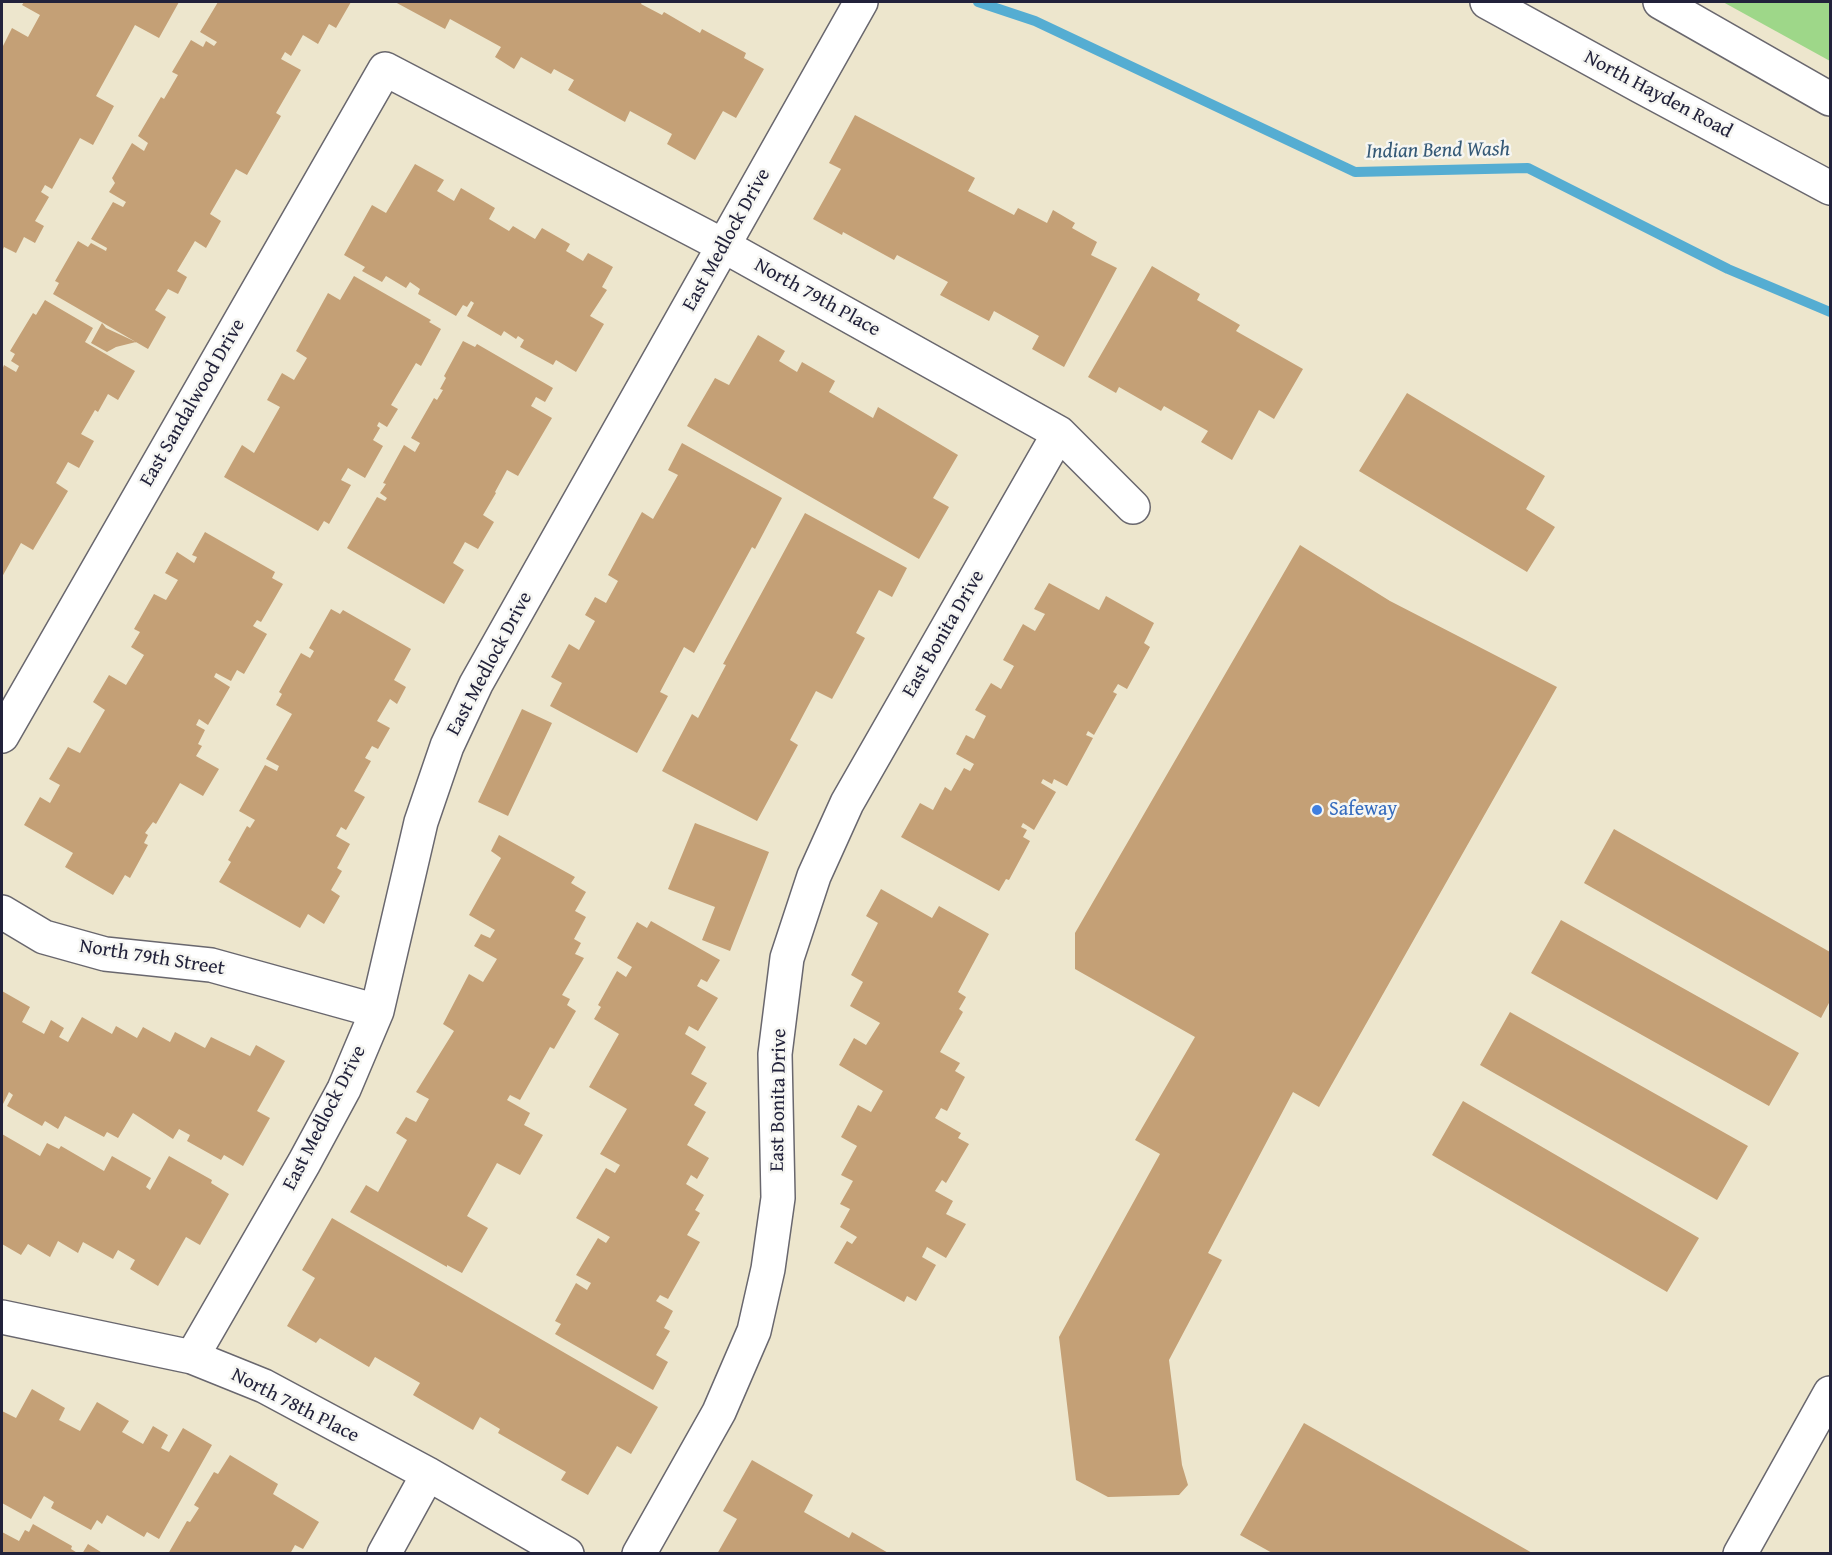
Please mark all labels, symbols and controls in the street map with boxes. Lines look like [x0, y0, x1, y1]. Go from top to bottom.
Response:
street label: North Hayden Road [1580, 46, 1736, 144]
water label: Indian Bend Wash [1366, 137, 1510, 165]
street label: East Medlock Drive [678, 165, 776, 315]
street label: North 79th Place [750, 254, 884, 342]
street label: East Sandalwood Drive [135, 315, 251, 491]
street label: East Bonita Drive [898, 566, 990, 702]
street label: East Medlock Drive [442, 588, 538, 740]
place label: Safeway [1329, 798, 1397, 822]
marker: Safeway [1310, 803, 1324, 817]
street label: North 79th Street [78, 935, 226, 981]
street label: East Bonita Drive [766, 1028, 792, 1172]
street label: East Medlock Drive [278, 1042, 372, 1194]
street label: North 78th Place [227, 1363, 363, 1449]

